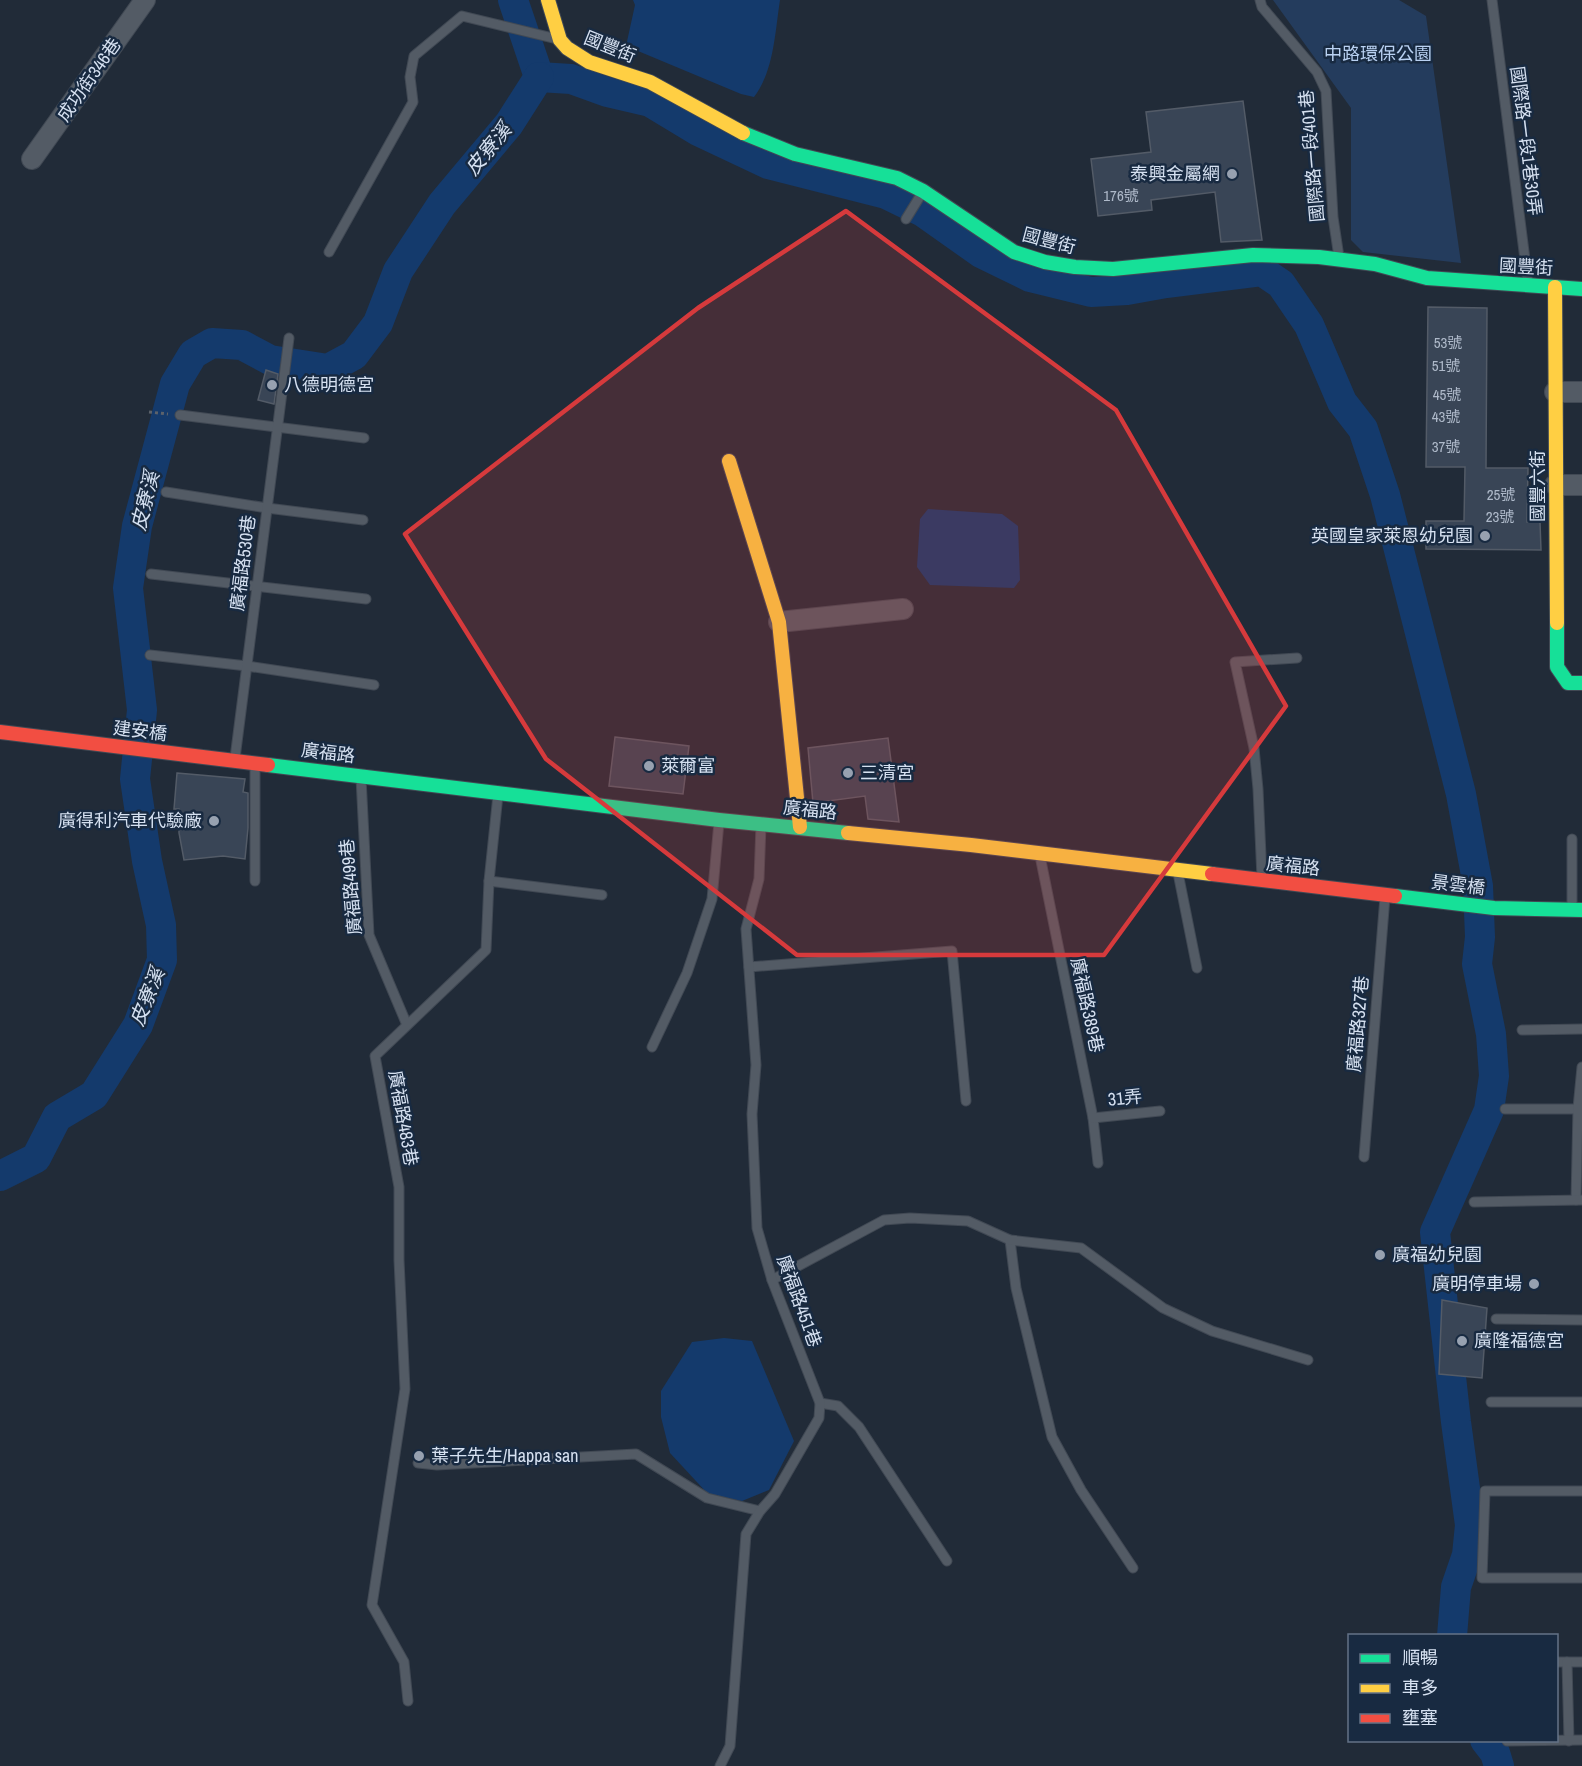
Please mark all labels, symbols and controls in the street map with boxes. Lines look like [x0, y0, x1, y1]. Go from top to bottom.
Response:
street label: 國豐街 [580, 25, 640, 68]
street label: 成功街346巷 [51, 33, 127, 126]
park label: 中路環保公園 [1324, 41, 1432, 66]
street label: 國際路一段1巷30弄 [1505, 65, 1548, 217]
street label: 國際路一段401巷 [1293, 89, 1330, 223]
water label: 皮寮溪 [458, 115, 519, 180]
place label: 泰興金屬網 [1130, 161, 1220, 186]
marker: 泰興金屬網 [1225, 167, 1239, 181]
house number: 176號 [1103, 185, 1139, 206]
street label: 國豐街 [1020, 221, 1078, 260]
street label: 國豐街 [1498, 253, 1554, 280]
house number: 53號 [1434, 332, 1462, 353]
house number: 51號 [1432, 355, 1460, 376]
place label: 八德明德宮 [284, 372, 374, 397]
marker: 八德明德宮 [265, 378, 279, 392]
house number: 45號 [1433, 384, 1461, 405]
house number: 43號 [1432, 406, 1460, 427]
house number: 37號 [1432, 436, 1460, 457]
street label: 國豐六街 [1525, 450, 1550, 522]
water label: 皮寮溪 [124, 466, 166, 533]
house number: 25號 [1487, 484, 1515, 505]
house number: 23號 [1486, 506, 1514, 527]
street label: 廣福路530巷 [224, 513, 261, 612]
place label: 英國皇家萊恩幼兒園 [1311, 523, 1473, 548]
marker: 英國皇家萊恩幼兒園 [1478, 529, 1492, 543]
street label: 建安橋 [112, 715, 168, 746]
street label: 廣福路 [300, 737, 356, 768]
place label: 萊爾富 [661, 753, 715, 778]
marker: 萊爾富 [642, 759, 656, 773]
place label: 三清宮 [860, 760, 914, 785]
marker: 三清宮 [841, 766, 855, 780]
street label: 廣福路 [782, 794, 838, 825]
place label: 廣得利汽車代驗廠 [58, 808, 202, 833]
marker: 廣得利汽車代驗廠 [207, 814, 221, 828]
street label: 廣福路499巷 [334, 838, 367, 936]
street label: 廣福路 [1265, 850, 1321, 881]
street label: 景雲橋 [1430, 869, 1486, 900]
street label: 廣福路389巷 [1065, 955, 1110, 1055]
water label: 皮寮溪 [123, 961, 171, 1030]
street label: 廣福路327巷 [1341, 975, 1374, 1073]
street label: 廣福路483巷 [383, 1068, 424, 1168]
street label: 31弄 [1107, 1083, 1143, 1112]
place label: 廣福幼兒園 [1392, 1242, 1482, 1267]
marker: 廣福幼兒園 [1373, 1248, 1387, 1262]
street label: 廣福路451巷 [771, 1251, 828, 1351]
place label: 廣明停車場 [1432, 1271, 1522, 1296]
marker: 廣明停車場 [1527, 1277, 1541, 1291]
place label: 廣隆福德宮 [1474, 1328, 1564, 1353]
marker: 廣隆福德宮 [1455, 1334, 1469, 1348]
place label: 葉子先生/Happa san [431, 1443, 579, 1468]
marker: 葉子先生/Happa san [412, 1449, 426, 1463]
legend [1348, 1634, 1558, 1742]
text: 順暢 [1402, 1645, 1438, 1670]
text: 車多 [1402, 1675, 1438, 1700]
text: 壅塞 [1402, 1705, 1438, 1730]

